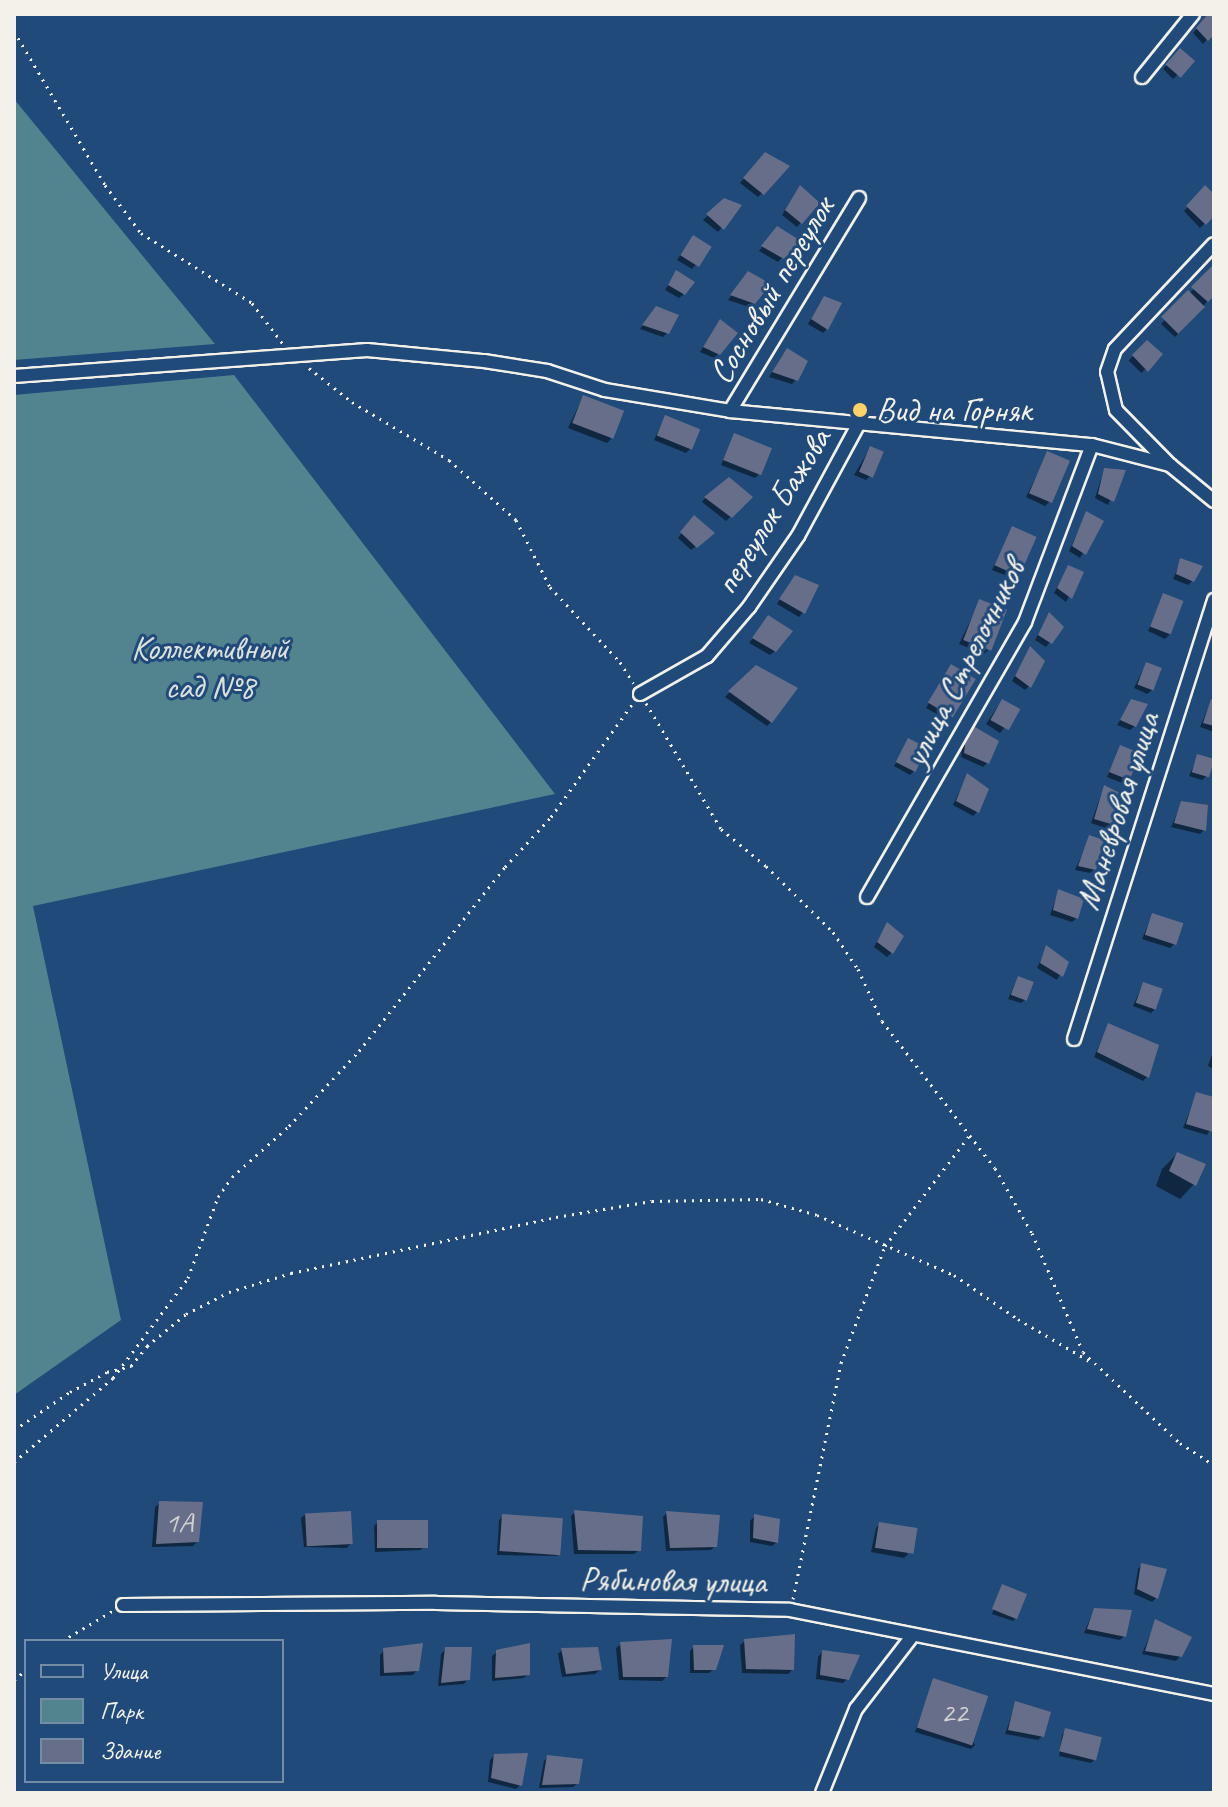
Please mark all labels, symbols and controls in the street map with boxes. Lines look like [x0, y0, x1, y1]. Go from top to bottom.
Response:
street label: Сосновый переулок [699, 189, 843, 391]
place label: Вид на Горняк [876, 390, 1031, 430]
marker: Вид на Горняк [851, 401, 869, 419]
street label: переулок Бажова [705, 420, 839, 602]
street label: улица Стрелочников [895, 553, 1033, 773]
park label: Коллективный сад №8 [131, 627, 289, 706]
street label: Маневровая улица [1065, 706, 1169, 916]
house number: 1А [165, 1504, 193, 1540]
street label: Рябиновая улица [578, 1558, 768, 1602]
legend [24, 1639, 284, 1783]
text: Улица [100, 1656, 148, 1686]
house number: 22 [941, 1694, 967, 1730]
text: Парк [100, 1696, 143, 1726]
text: Здание [100, 1736, 160, 1766]

